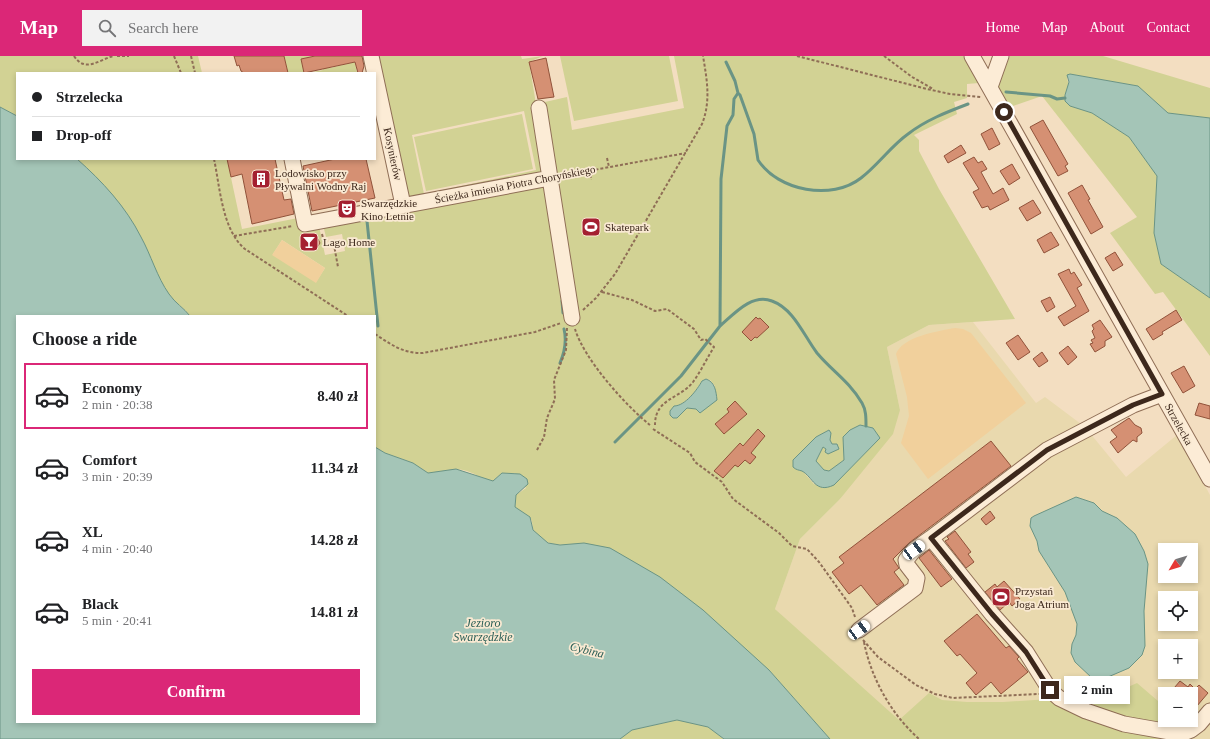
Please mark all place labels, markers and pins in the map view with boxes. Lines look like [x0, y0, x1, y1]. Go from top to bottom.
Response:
place label: Lodowisko przy Pływalni Wodny Raj [275, 167, 366, 192]
building icon: Lodowisko przy Pływalni Wodny Raj [250, 168, 272, 190]
place label: Swarzędzkie Kino Letnie [361, 197, 417, 222]
theatre icon: Swarzędzkie Kino Letnie [336, 198, 358, 220]
sports icon: Skatepark [580, 216, 602, 238]
place label: Skatepark [605, 221, 649, 233]
bar icon: Lago Home [298, 231, 320, 253]
place label: Lago Home [323, 236, 375, 248]
place label: Przystań Joga Atrium [1015, 585, 1070, 610]
sports icon: Przystań Joga Atrium [990, 586, 1012, 608]

